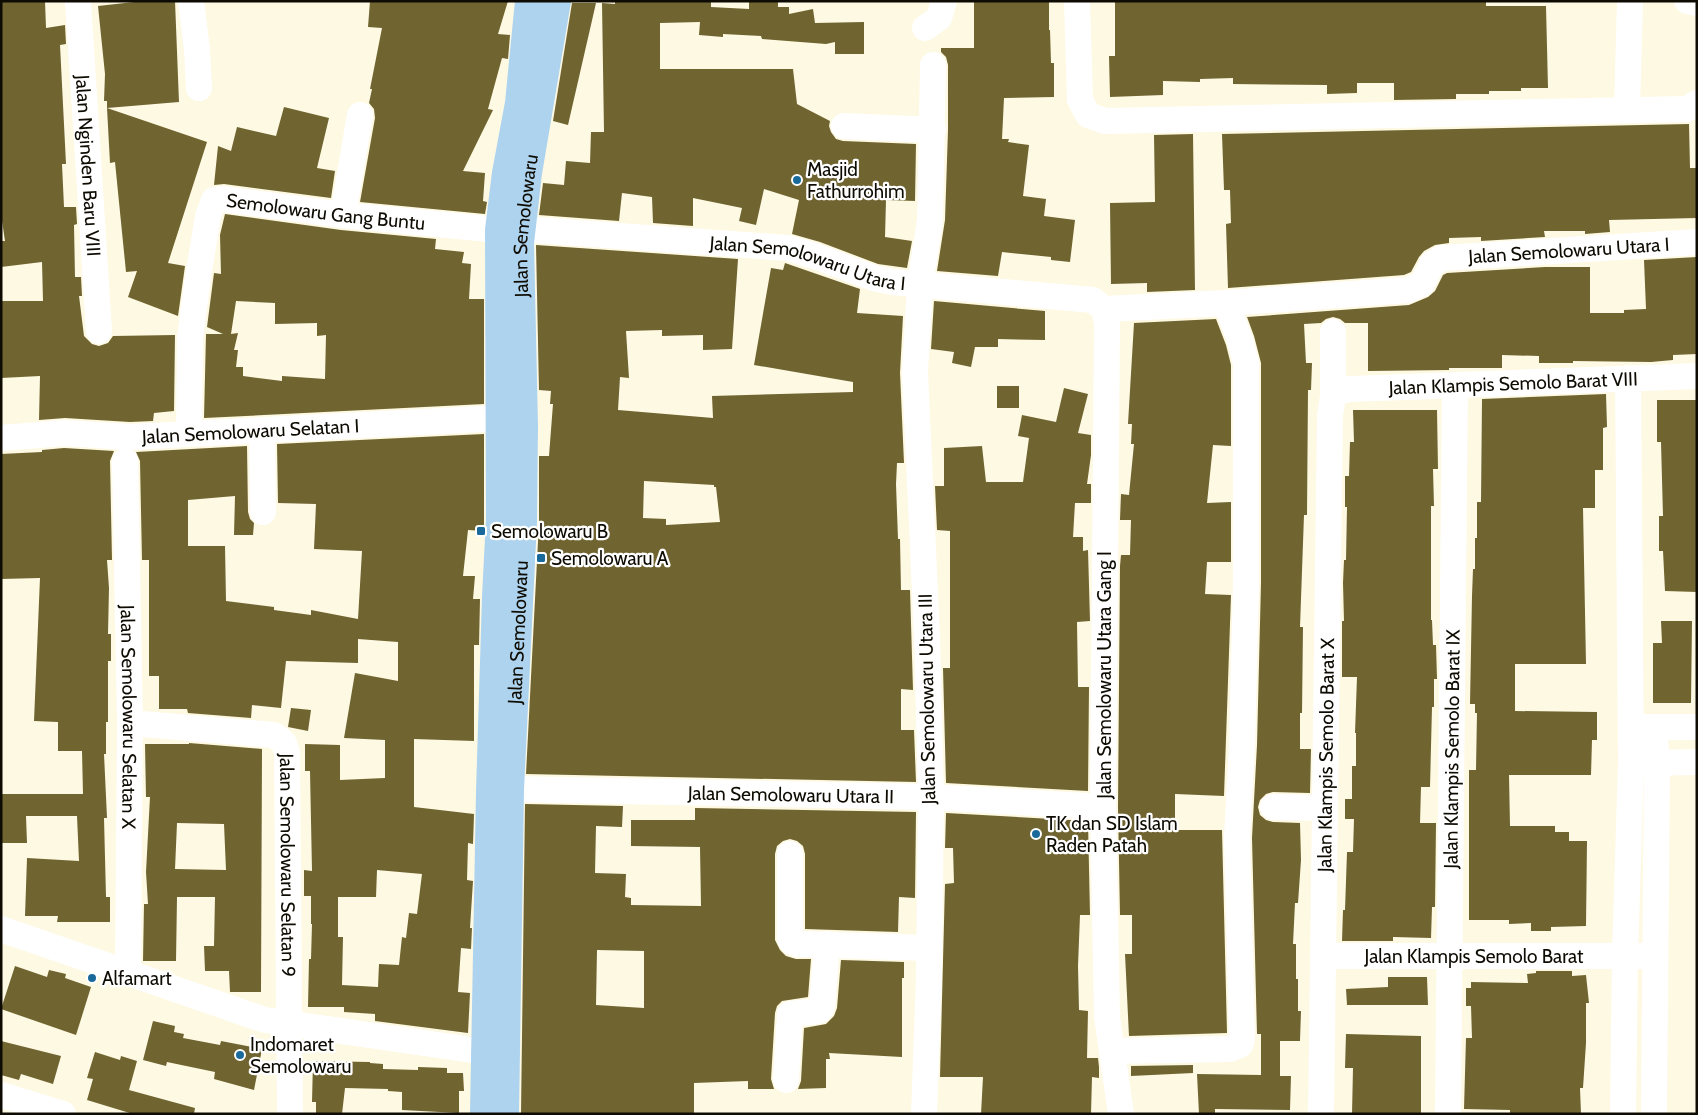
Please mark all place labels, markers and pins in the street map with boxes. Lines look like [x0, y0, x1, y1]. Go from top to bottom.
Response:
place label: Masjid Fathurrohim [807, 158, 905, 203]
marker: Masjid Fathurrohim [791, 174, 803, 186]
place label: Semolowaru B [491, 520, 608, 543]
marker: Semolowaru B [475, 525, 487, 537]
place label: Semolowaru A [551, 547, 669, 570]
marker: Semolowaru A [535, 552, 547, 564]
place label: TK dan SD Islam Raden Patah [1046, 812, 1178, 857]
marker: TK dan SD Islam Raden Patah [1030, 828, 1042, 840]
place label: Alfamart [102, 967, 172, 990]
marker: Alfamart [86, 972, 98, 984]
place label: Indomaret Semolowaru [250, 1033, 351, 1078]
marker: Indomaret Semolowaru [234, 1049, 246, 1061]

